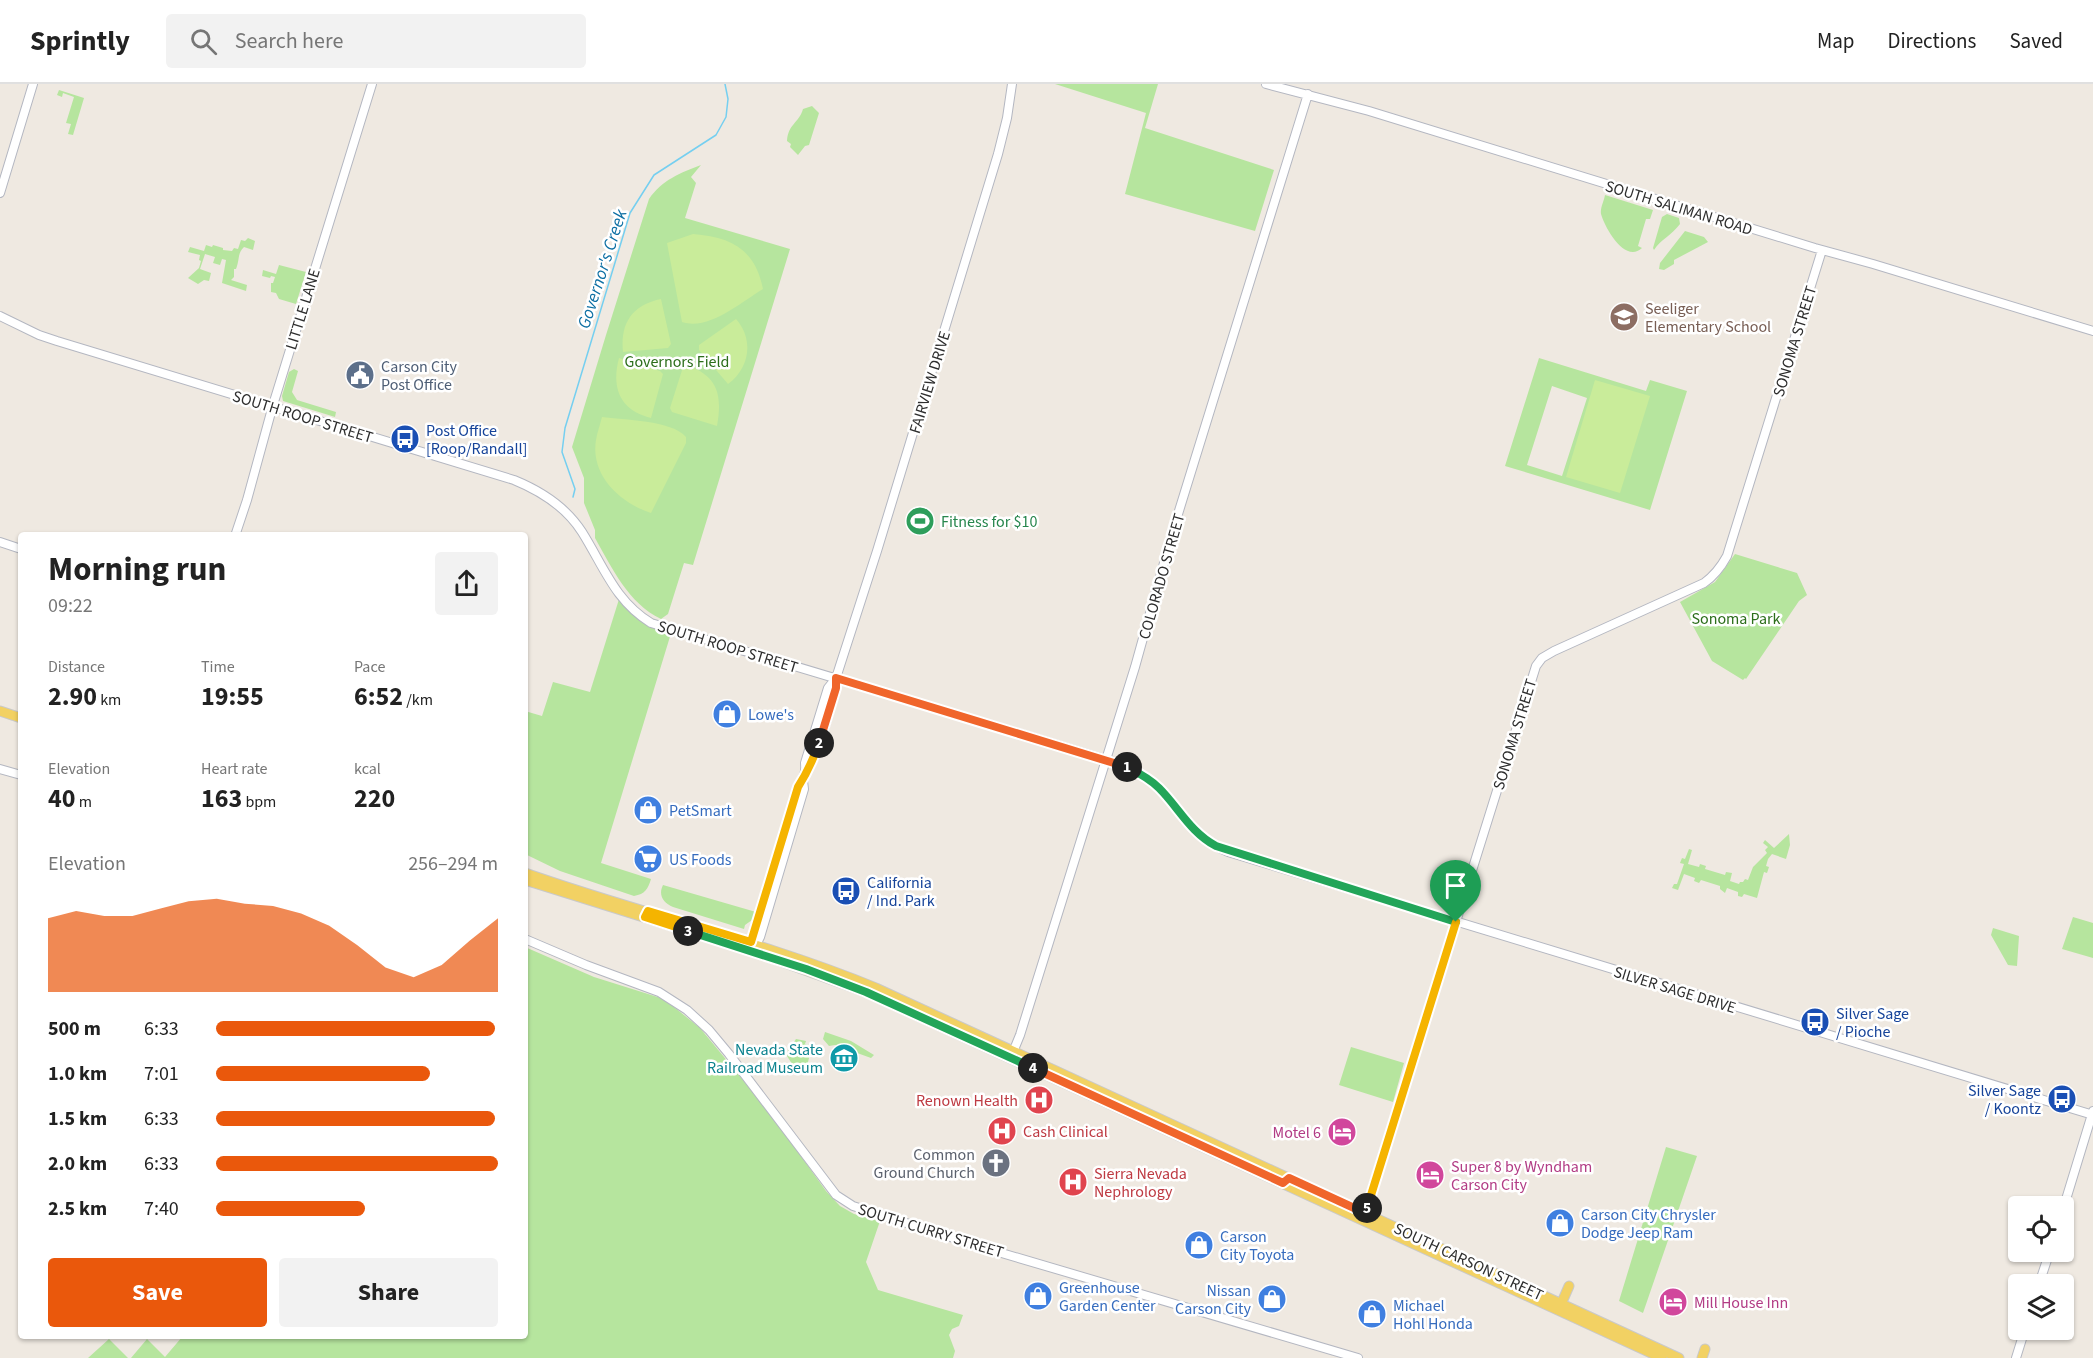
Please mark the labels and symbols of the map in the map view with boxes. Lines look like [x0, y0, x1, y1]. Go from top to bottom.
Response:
street label: SOUTH SALIMAN ROAD [1602, 175, 1755, 241]
water label: Governor's Creek [571, 206, 634, 332]
street label: LITTLE LANE [280, 266, 326, 353]
street label: SONOMA STREET [1768, 283, 1822, 400]
place label: Seeliger Elementary School [1645, 298, 1771, 338]
school or university icon: Seeliger Elementary School [1608, 301, 1640, 333]
street label: FAIRVIEW DRIVE [904, 328, 956, 436]
park label: Governors Field [625, 351, 729, 373]
place label: Carson City Post Office [381, 356, 458, 396]
public building icon: Carson City Post Office [344, 359, 376, 391]
street label: SOUTH ROOP STREET [230, 385, 376, 449]
place label: Post Office [Roop/Randall] [426, 420, 527, 460]
bus stop icon: Post Office [Roop/Randall] [389, 423, 421, 455]
sports icon: Fitness for $10 [904, 505, 936, 537]
street label: COLORADO STREET [1133, 510, 1191, 642]
place label: Fitness for $10 [941, 511, 1037, 533]
park label: Sonoma Park [1691, 608, 1781, 630]
street label: SOUTH ROOP STREET [655, 615, 801, 679]
street label: SONOMA STREET [1488, 676, 1542, 793]
shop icon: Lowe's [711, 698, 743, 730]
place label: Lowe's [748, 704, 794, 726]
pin: 2 [804, 728, 834, 758]
pin: 1 [1112, 752, 1142, 782]
shop icon: PetSmart [632, 794, 664, 826]
place label: PetSmart [669, 800, 732, 822]
supermarket icon: US Foods [632, 843, 664, 875]
place label: US Foods [669, 849, 732, 871]
pin [1430, 860, 1481, 922]
place label: California / Ind. Park [867, 872, 935, 912]
bus stop icon: California / Ind. Park [830, 875, 862, 907]
pin: 3 [673, 916, 703, 946]
street label: SILVER SAGE DRIVE [1611, 961, 1738, 1019]
place label: Silver Sage / Pioche [1836, 1003, 1909, 1043]
bus stop icon: Silver Sage / Pioche [1799, 1006, 1831, 1038]
place label: Nevada State Railroad Museum [707, 1039, 823, 1079]
museum icon: Nevada State Railroad Museum [828, 1042, 860, 1074]
pin: 4 [1018, 1053, 1048, 1083]
place label: Silver Sage / Koontz [1968, 1080, 2041, 1120]
bus stop icon: Silver Sage / Koontz [2046, 1083, 2078, 1115]
hospital icon: Renown Health [1023, 1084, 1055, 1116]
place label: Renown Health [916, 1090, 1018, 1112]
hospital icon: Cash Clinical [986, 1115, 1018, 1147]
hotel icon: Motel 6 [1326, 1116, 1358, 1148]
place label: Cash Clinical [1023, 1121, 1108, 1143]
place label: Motel 6 [1273, 1122, 1321, 1144]
place label: Common Ground Church [874, 1144, 975, 1184]
church icon: Common Ground Church [980, 1147, 1012, 1179]
place label: Super 8 by Wyndham Carson City [1451, 1156, 1592, 1196]
hotel icon: Super 8 by Wyndham Carson City [1414, 1159, 1446, 1191]
place label: Sierra Nevada Nephrology [1094, 1163, 1187, 1203]
hospital icon: Sierra Nevada Nephrology [1057, 1166, 1089, 1198]
pin: 5 [1352, 1193, 1382, 1223]
street label: SOUTH CURRY STREET [855, 1198, 1007, 1264]
place label: Carson City Chrysler Dodge Jeep Ram [1581, 1204, 1716, 1244]
shop icon: Carson City Chrysler Dodge Jeep Ram [1544, 1207, 1576, 1239]
street label: SOUTH CARSON STREET [1390, 1218, 1547, 1306]
place label: Carson City Toyota [1220, 1226, 1294, 1266]
shop icon: Carson City Toyota [1183, 1229, 1215, 1261]
place label: Greenhouse Garden Center [1059, 1277, 1156, 1317]
shop icon: Greenhouse Garden Center [1022, 1280, 1054, 1312]
place label: Nissan Carson City [1175, 1280, 1252, 1320]
shop icon: Nissan Carson City [1256, 1283, 1288, 1315]
hotel icon: Mill House Inn [1657, 1286, 1689, 1318]
place label: Mill House Inn [1694, 1292, 1788, 1314]
place label: Michael Hohl Honda [1393, 1295, 1473, 1335]
shop icon: Michael Hohl Honda [1356, 1298, 1388, 1330]

